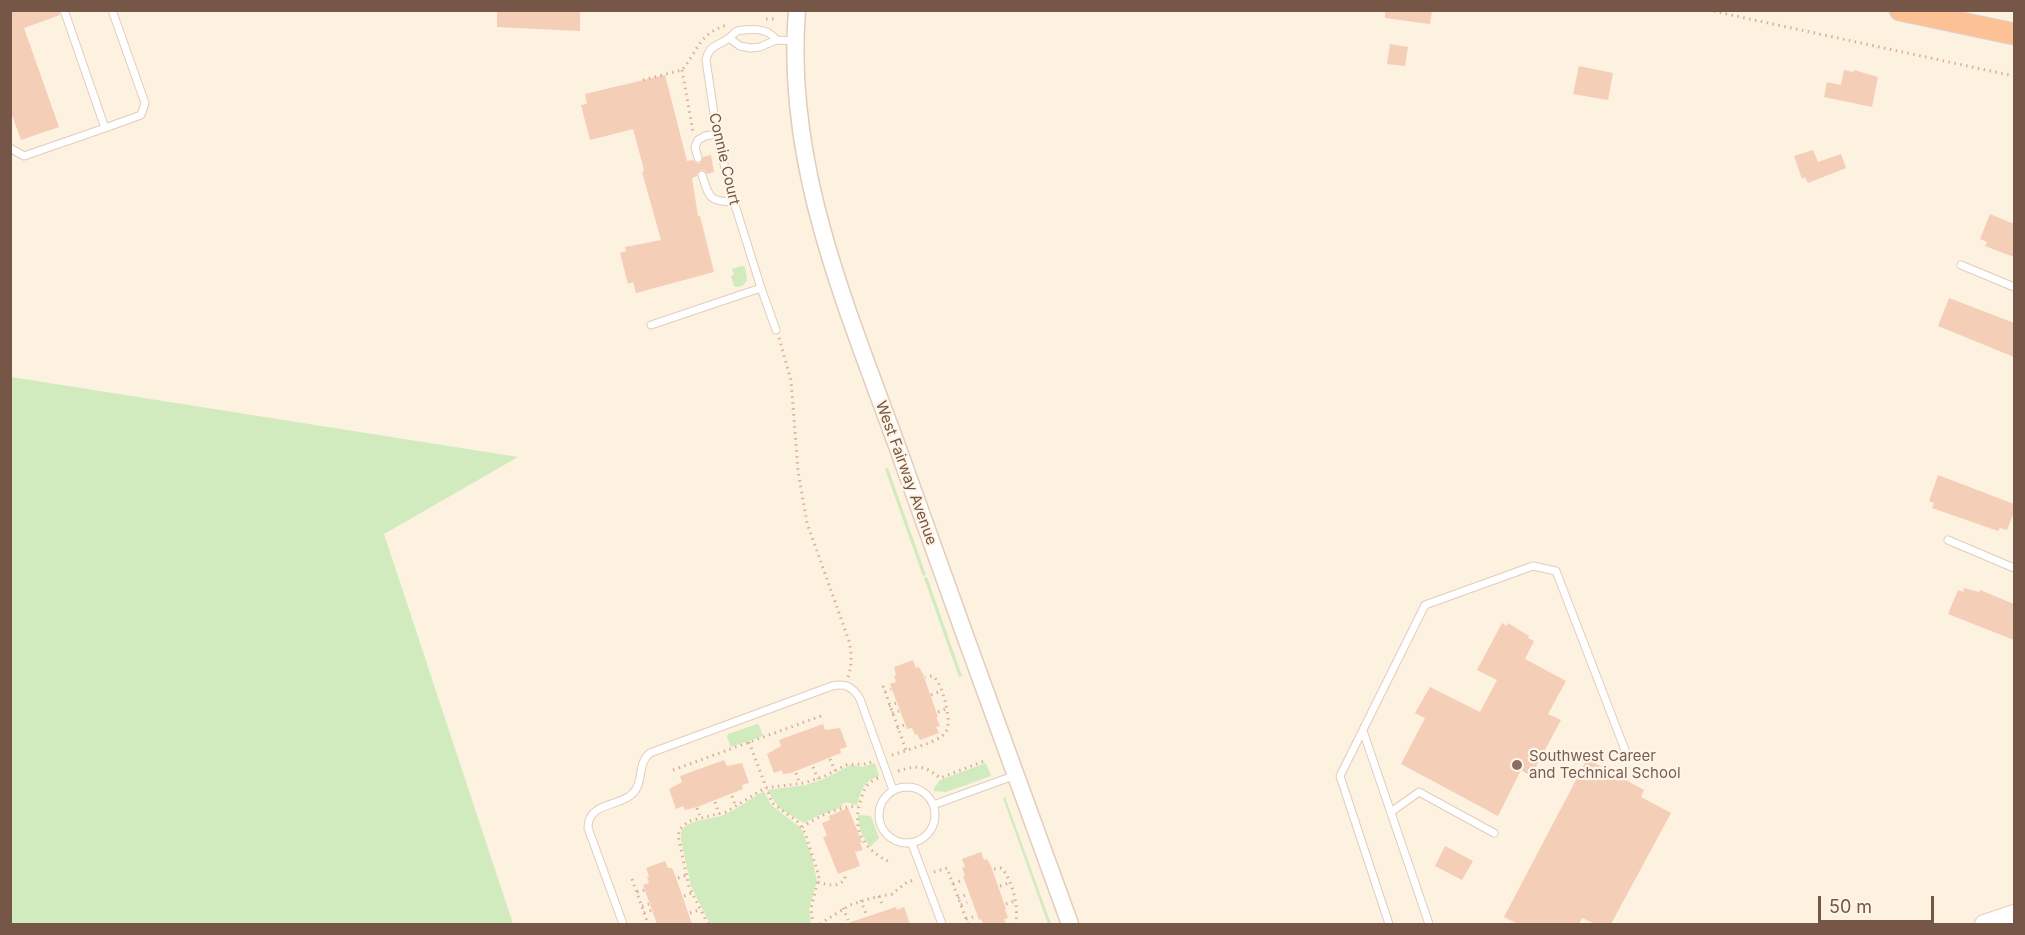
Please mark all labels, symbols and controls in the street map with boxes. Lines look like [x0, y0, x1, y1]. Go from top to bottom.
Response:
street label: Connie Court [705, 111, 743, 207]
street label: West Fairway Avenue [872, 399, 940, 547]
place label: Southwest Career and Technical School [1529, 747, 1681, 782]
marker: Southwest Career and Technical School [1510, 758, 1524, 772]
scale bar [1821, 884, 1936, 922]
text: 50 m [1829, 896, 1872, 917]

